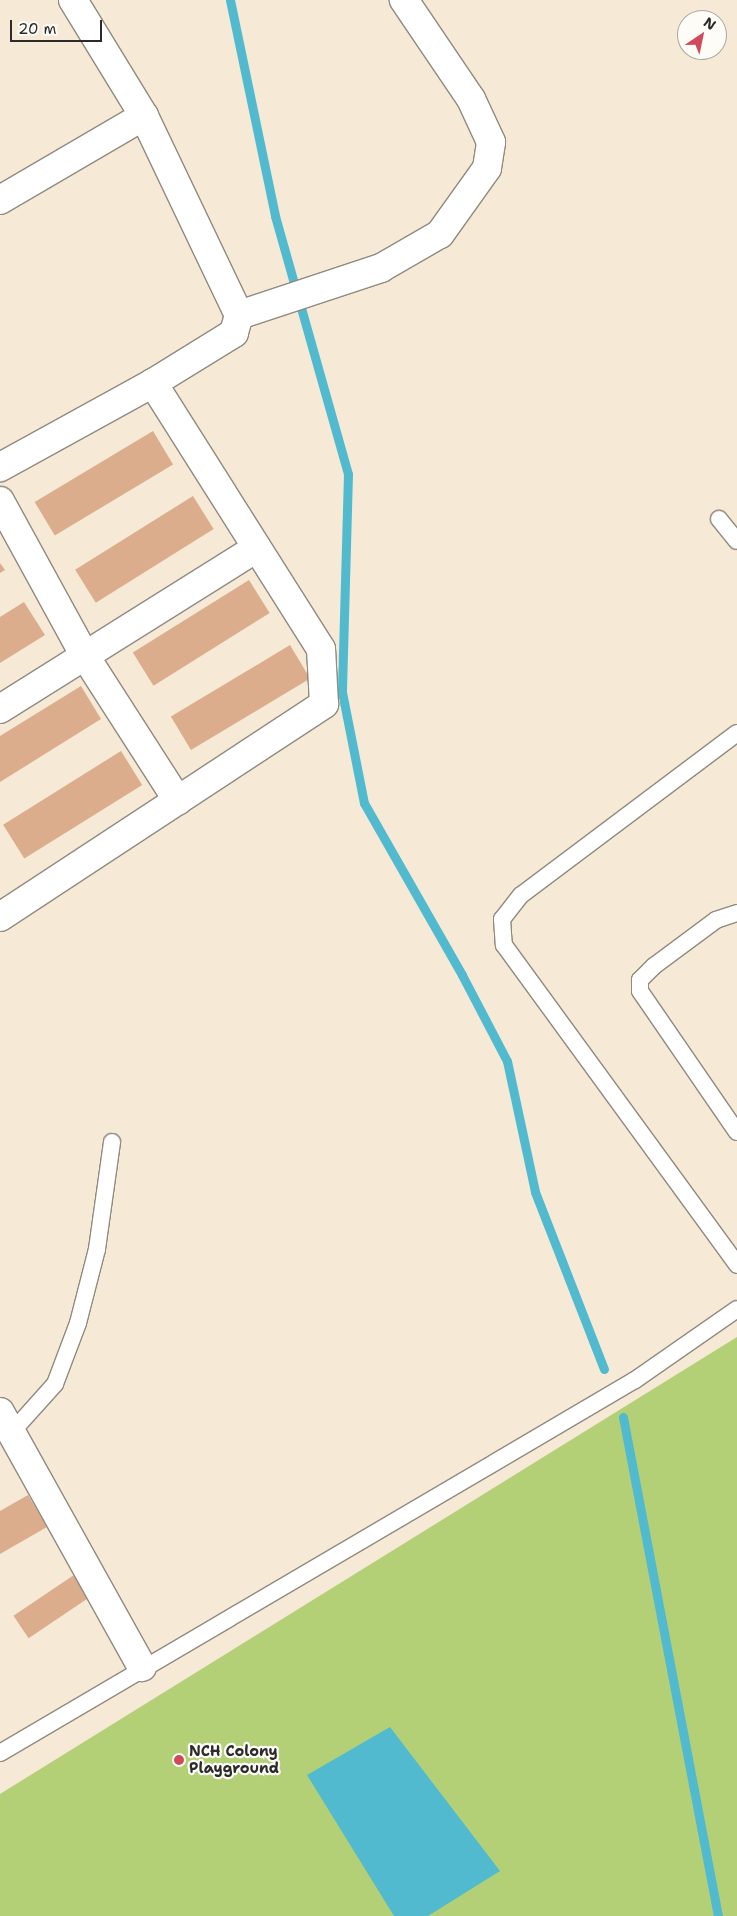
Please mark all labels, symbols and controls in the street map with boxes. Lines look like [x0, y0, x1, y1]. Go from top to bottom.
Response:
scale bar [12, 10, 105, 42]
north arrow [677, 10, 727, 60]
text: N [700, 13, 719, 34]
text: 20 m [18, 19, 57, 39]
place label: NCH Colony Playground [189, 1742, 279, 1777]
marker: NCH Colony Playground [173, 1754, 185, 1766]

